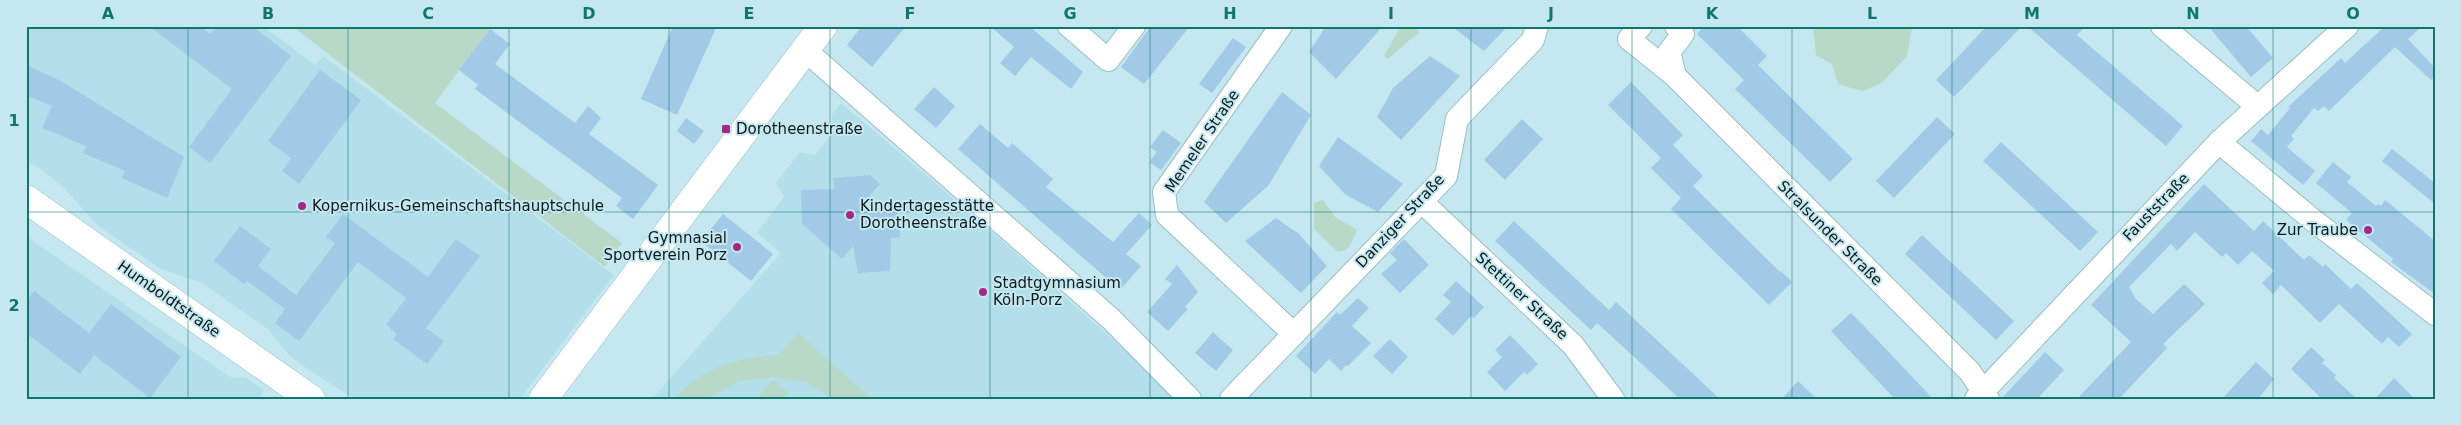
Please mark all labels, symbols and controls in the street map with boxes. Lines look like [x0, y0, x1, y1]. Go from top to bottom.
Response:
text: A [102, 4, 115, 23]
text: B [262, 4, 274, 23]
text: C [422, 4, 434, 23]
text: D [582, 4, 596, 23]
text: E [744, 4, 754, 23]
text: F [905, 4, 915, 23]
text: G [1063, 4, 1077, 23]
text: H [1223, 4, 1237, 23]
text: I [1388, 4, 1394, 23]
text: J [1547, 4, 1554, 23]
text: K [1706, 4, 1719, 23]
text: L [1867, 4, 1877, 23]
text: M [2024, 4, 2040, 23]
text: N [2186, 4, 2200, 23]
text: O [2346, 4, 2360, 23]
street label: Memeler Straße [1161, 86, 1243, 196]
text: 1 [8, 111, 20, 130]
place label: Dorotheenstraße [736, 120, 863, 138]
marker: Dorotheenstraße [720, 123, 732, 135]
street label: Fauststraße [2119, 169, 2193, 245]
street label: Danziger Straße [1352, 170, 1448, 272]
street label: Stralsunder Straße [1774, 177, 1886, 289]
place label: Kopernikus-Gemeinschaftshauptschule [312, 197, 604, 215]
place label: Kindertagesstätte Dorotheenstraße [860, 197, 994, 232]
marker: Kopernikus-Gemeinschaftshauptschule [296, 200, 308, 212]
marker: Kindertagesstätte Dorotheenstraße [844, 209, 856, 221]
place label: Zur Traube [2277, 221, 2358, 239]
marker: Zur Traube [2362, 224, 2374, 236]
place label: Gymnasial Sportverein Porz [603, 229, 727, 264]
marker: Gymnasial Sportverein Porz [731, 241, 743, 253]
street label: Stettiner Straße [1472, 249, 1572, 343]
street label: Humboldtstraße [114, 257, 224, 341]
place label: Stadtgymnasium Köln-Porz [993, 274, 1121, 309]
marker: Stadtgymnasium Köln-Porz [977, 286, 989, 298]
text: 2 [8, 296, 20, 315]

